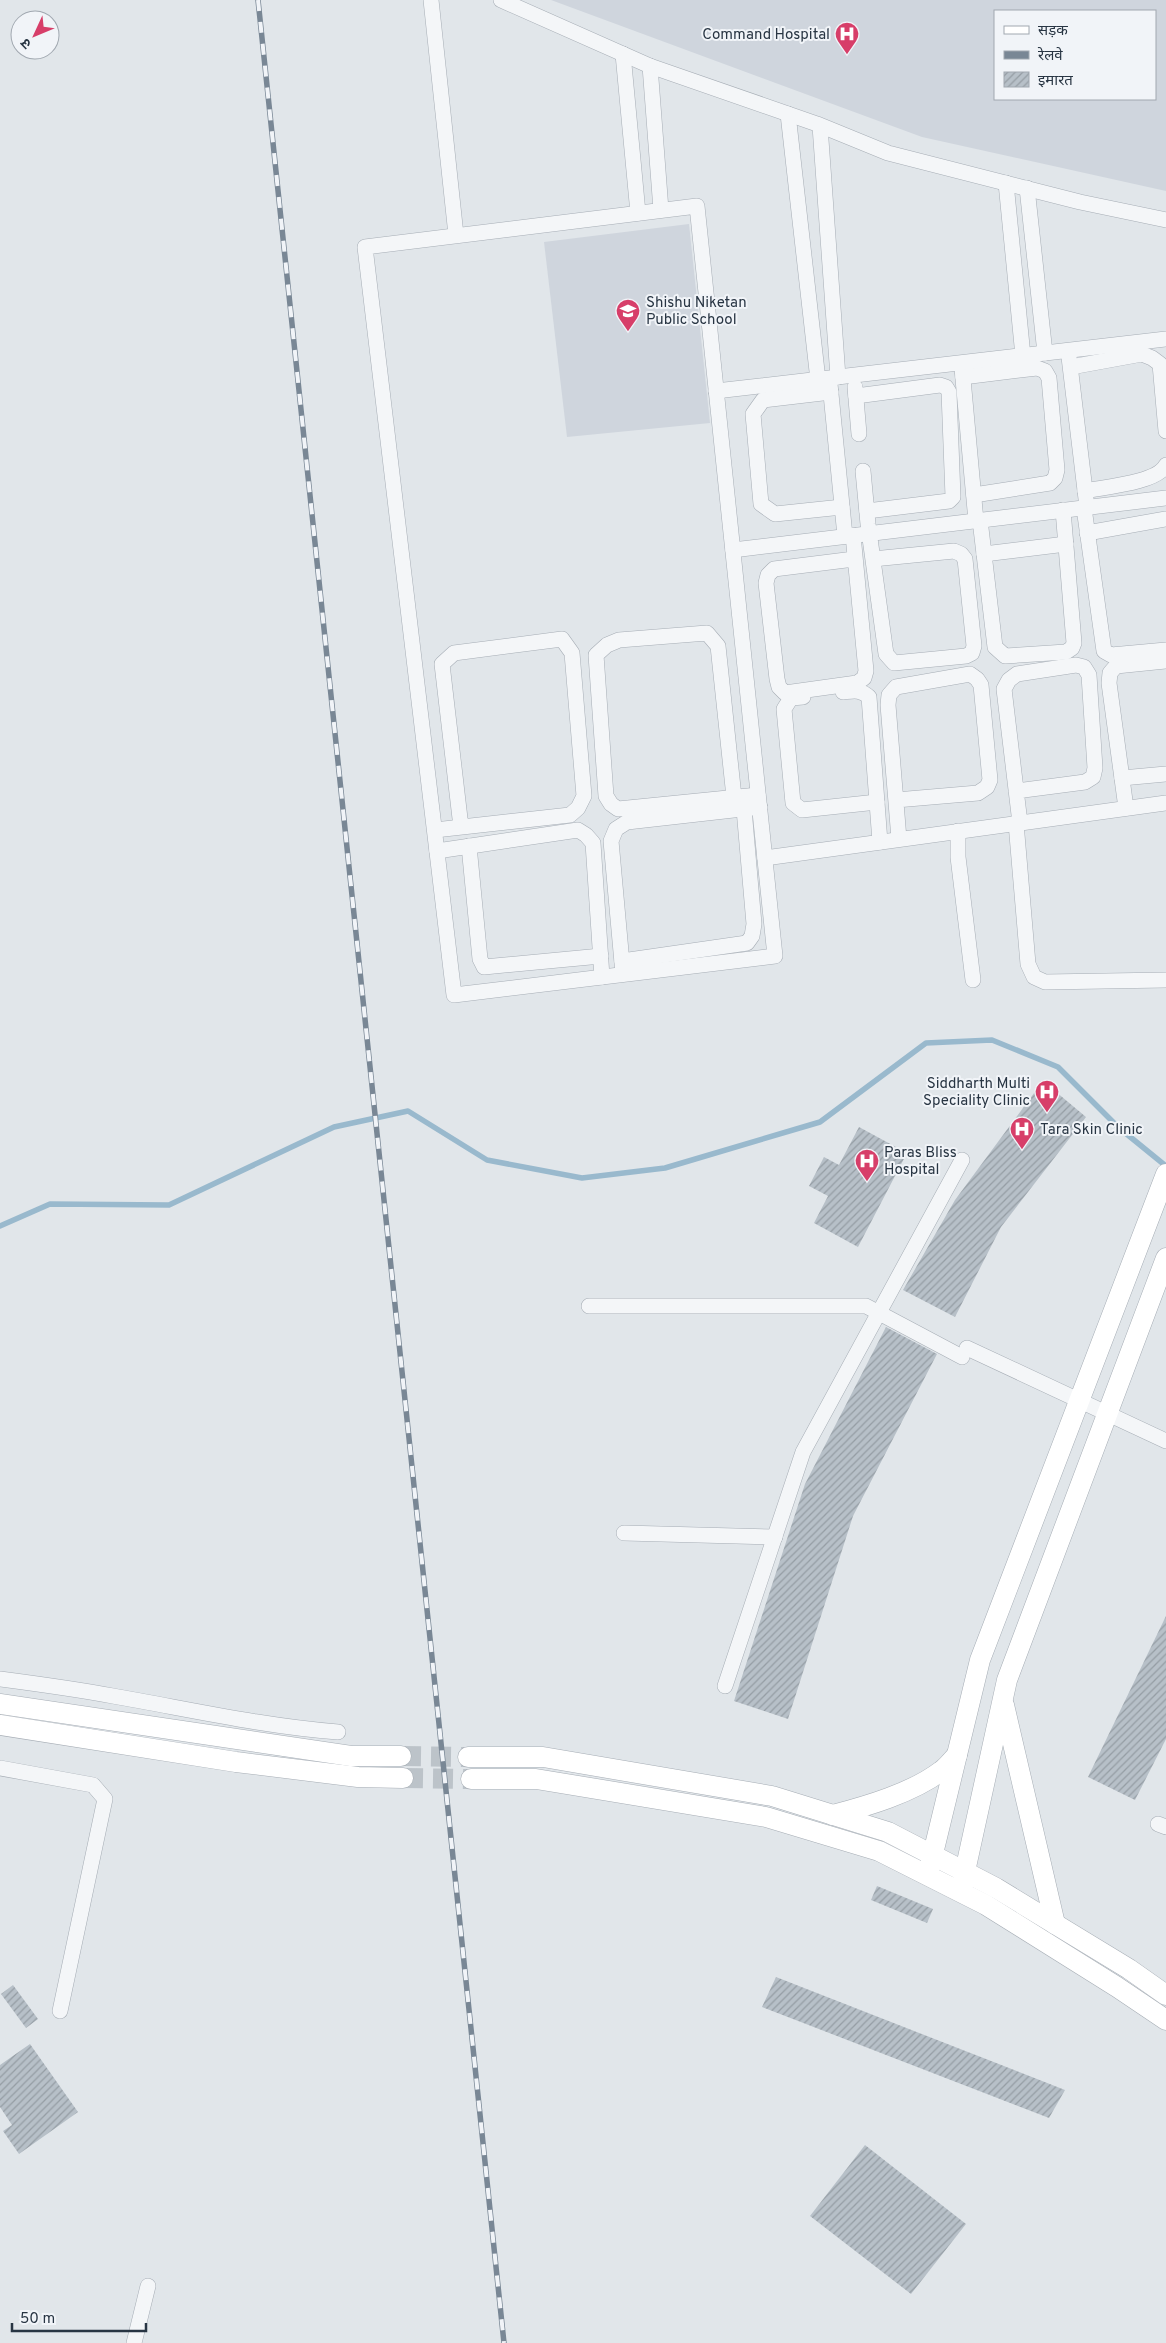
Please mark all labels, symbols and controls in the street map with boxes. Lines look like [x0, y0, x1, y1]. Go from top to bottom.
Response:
north arrow [10, 10, 60, 60]
legend [994, 10, 1156, 100]
hospital icon: Command Hospital [834, 21, 860, 55]
text: सड़क [1038, 22, 1068, 41]
place label: Command Hospital [702, 26, 830, 45]
text: उ [17, 34, 36, 52]
text: रेलवे [1037, 46, 1063, 66]
text: इमारत [1038, 72, 1073, 91]
place label: Shishu Niketan Public School [646, 294, 747, 330]
school or university icon: Shishu Niketan Public School [615, 298, 641, 332]
place label: Siddharth Multi Speciality Clinic [923, 1075, 1030, 1111]
hospital icon: Siddharth Multi Speciality Clinic [1034, 1079, 1060, 1113]
hospital icon: Tara Skin Clinic [1009, 1116, 1035, 1150]
place label: Tara Skin Clinic [1040, 1121, 1143, 1140]
place label: Paras Bliss Hospital [884, 1144, 957, 1180]
hospital icon: Paras Bliss Hospital [854, 1148, 880, 1182]
scale bar [12, 2300, 146, 2332]
text: 50 m [20, 2310, 55, 2329]

